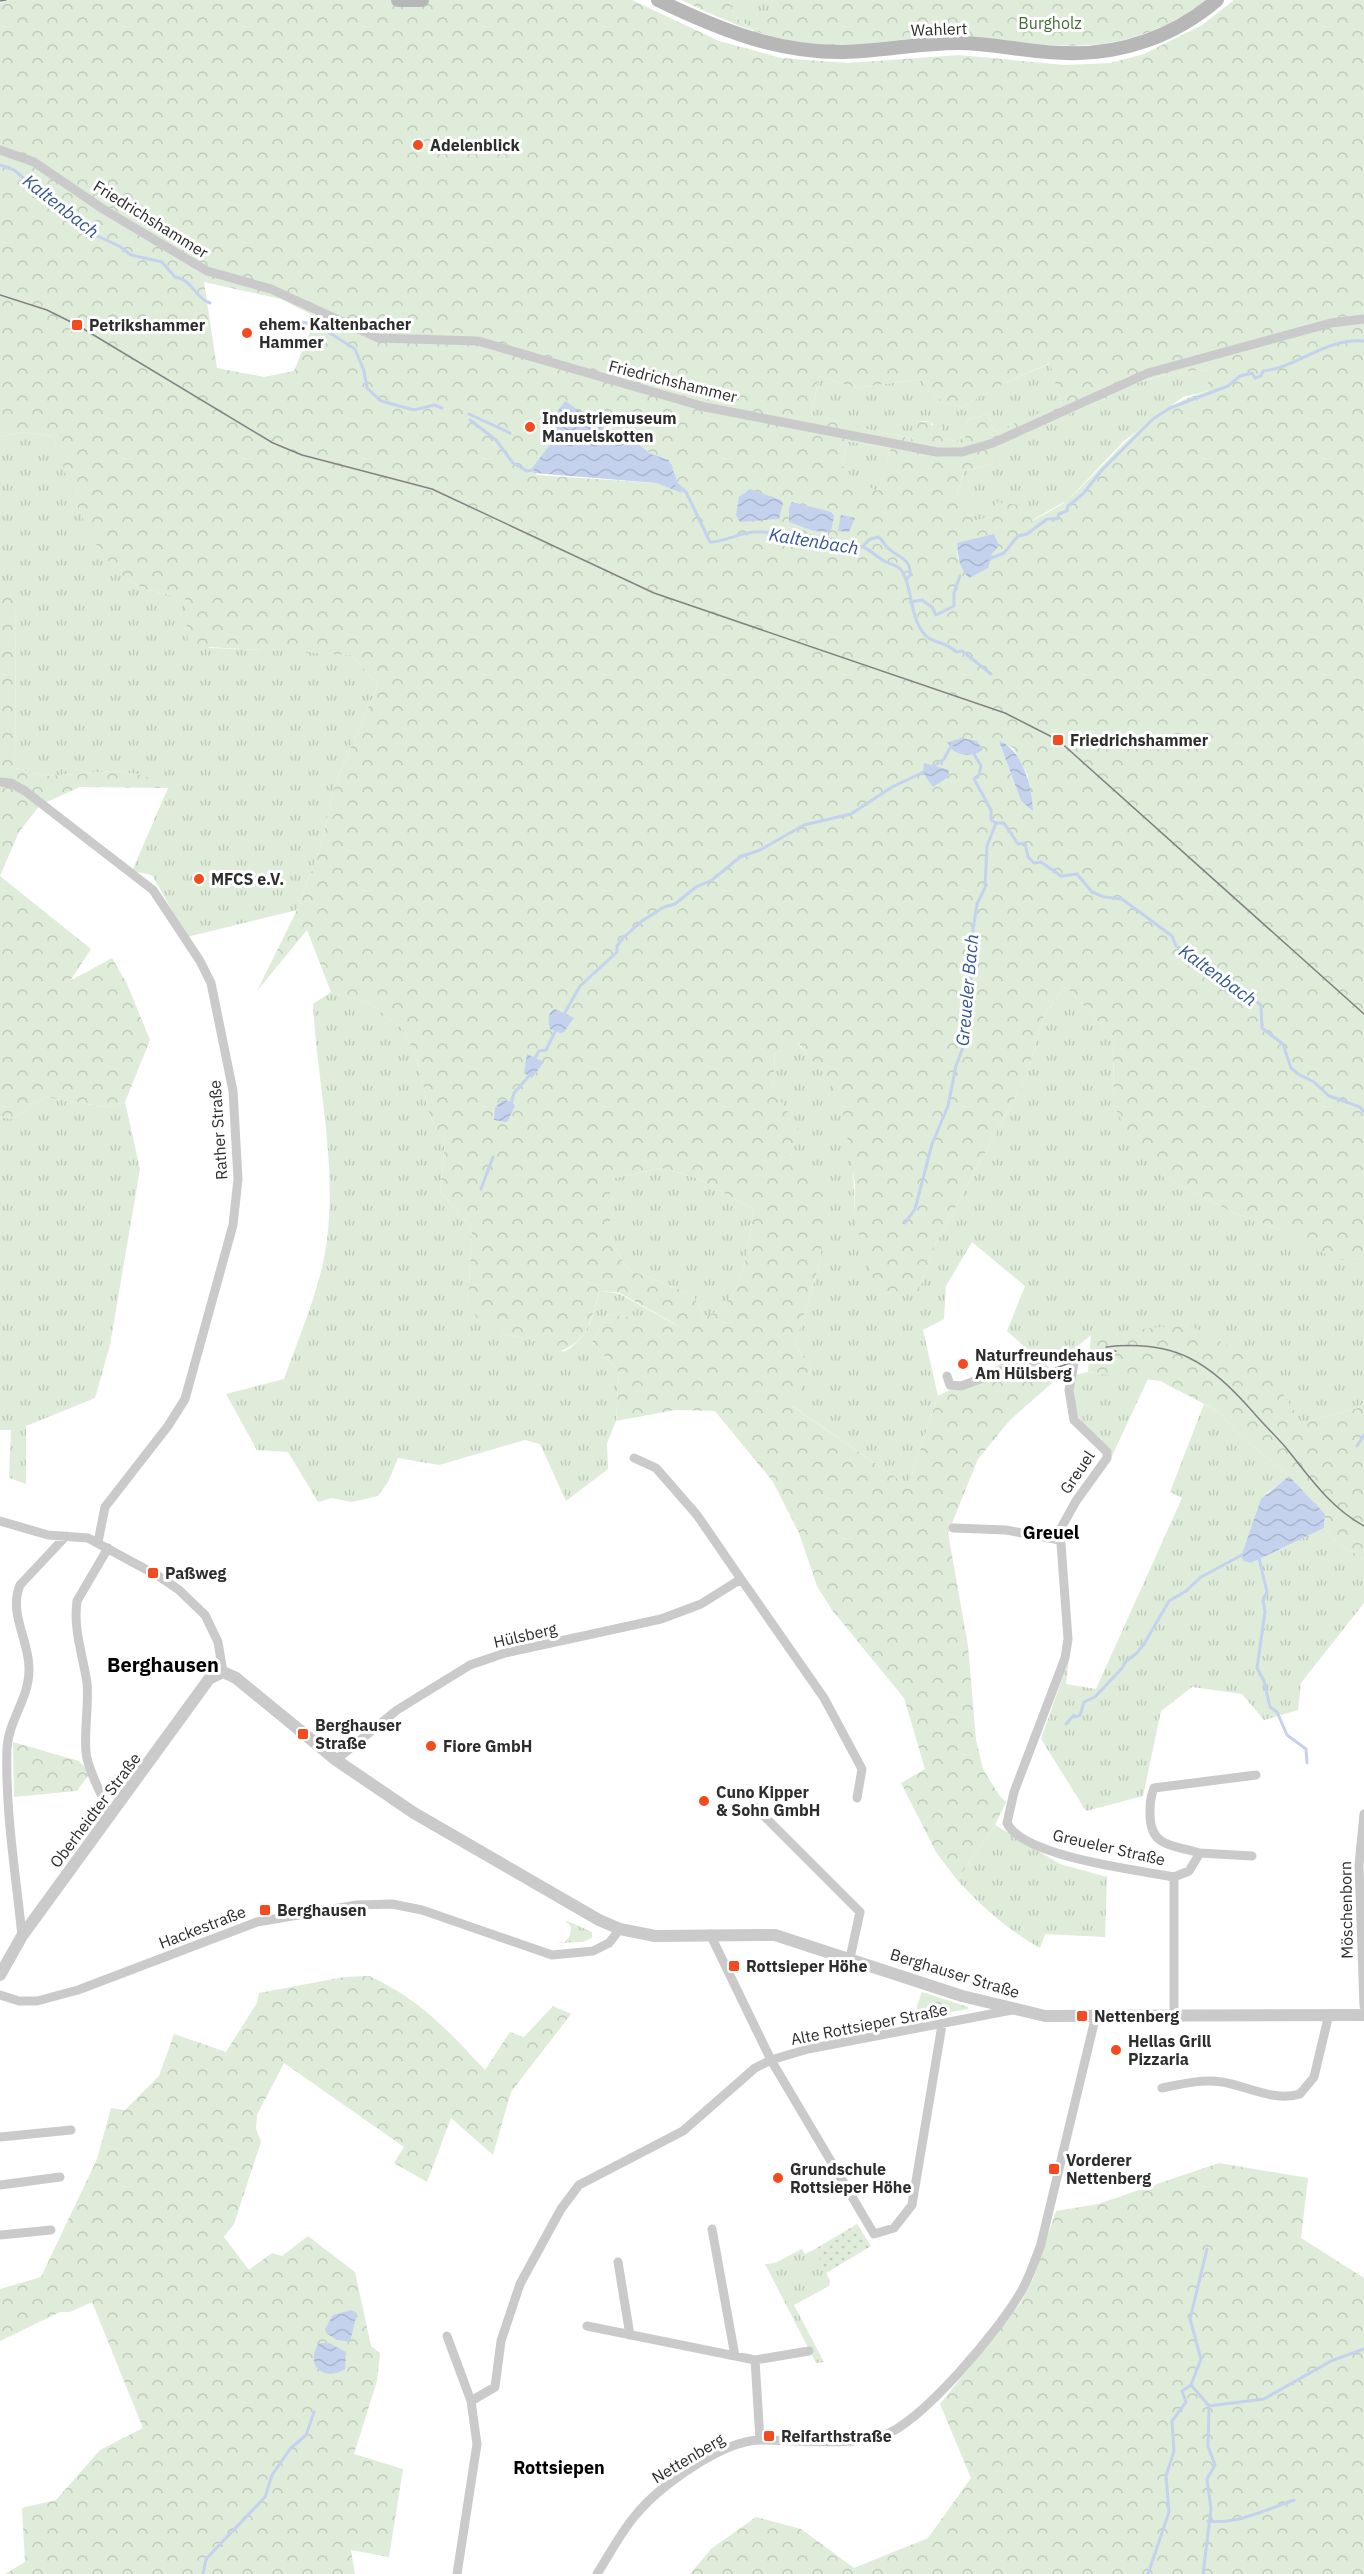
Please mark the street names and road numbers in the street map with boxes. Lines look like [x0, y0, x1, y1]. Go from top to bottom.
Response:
street label: Wahlert [910, 18, 968, 40]
street label: Friedrichshammer [90, 176, 212, 262]
street label: Friedrichshammer [607, 355, 739, 407]
street label: Rather Straße [205, 1079, 231, 1181]
street label: Greuel [1055, 1447, 1099, 1497]
street label: Hülsberg [491, 1618, 559, 1652]
street label: Oberheidter Straße [45, 1748, 145, 1871]
street label: Greueler Straße [1051, 1824, 1167, 1870]
street label: Möschenborn [1335, 1861, 1357, 1959]
street label: Hackestraße [156, 1901, 249, 1953]
street label: Berghauser Straße [888, 1944, 1022, 2002]
street label: Alte Rottsieper Straße [789, 1999, 949, 2049]
street label: Nettenberg [648, 2428, 728, 2487]

